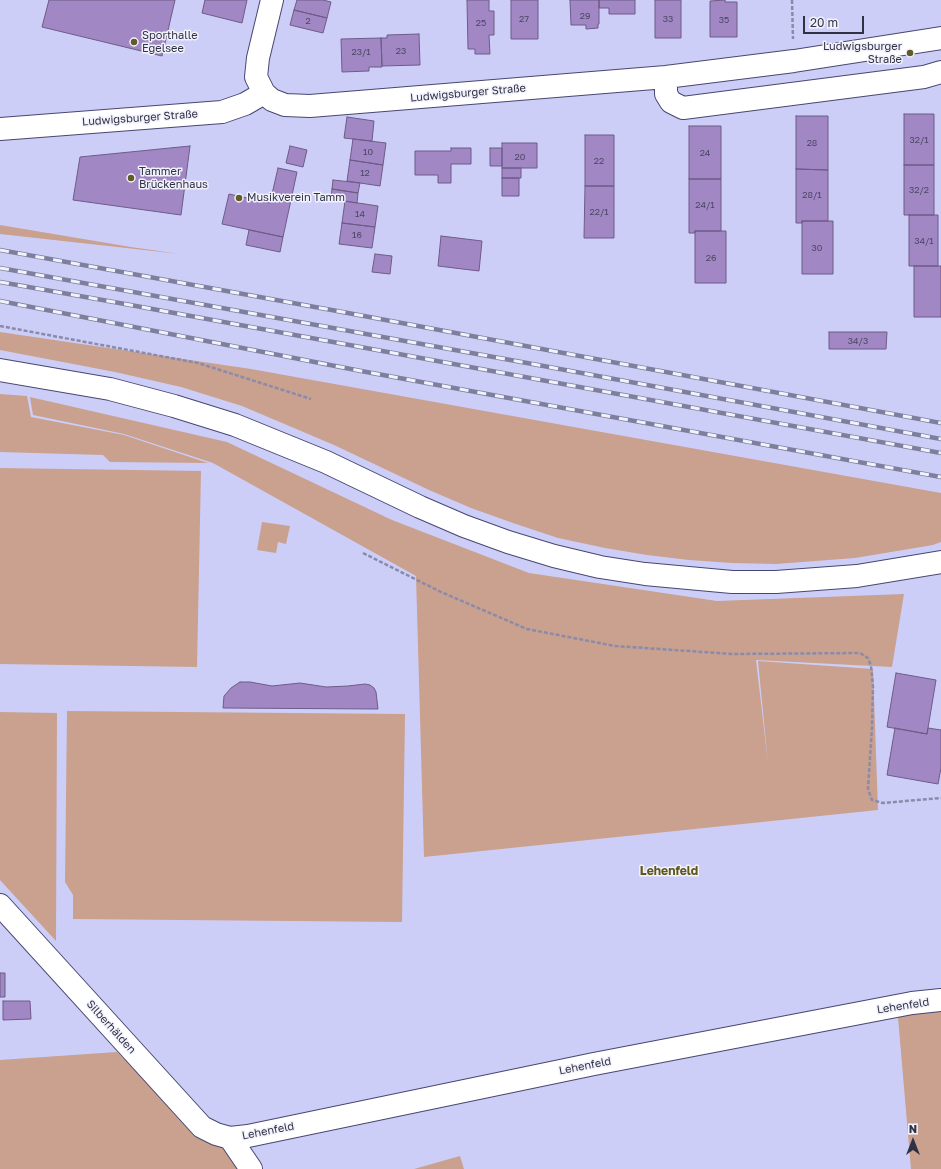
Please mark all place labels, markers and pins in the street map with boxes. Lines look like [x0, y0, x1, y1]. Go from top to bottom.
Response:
place label: Sporthalle Egelsee [142, 29, 198, 55]
marker: Sporthalle Egelsee [129, 37, 139, 47]
place label: Ludwigsburger Straße [823, 40, 902, 66]
marker: Ludwigsburger Straße [905, 48, 915, 58]
place label: Tammer Brückenhaus [139, 165, 208, 191]
marker: Tammer Brückenhaus [126, 173, 136, 183]
place label: Musikverein Tamm [247, 191, 345, 205]
marker: Musikverein Tamm [234, 193, 244, 203]

